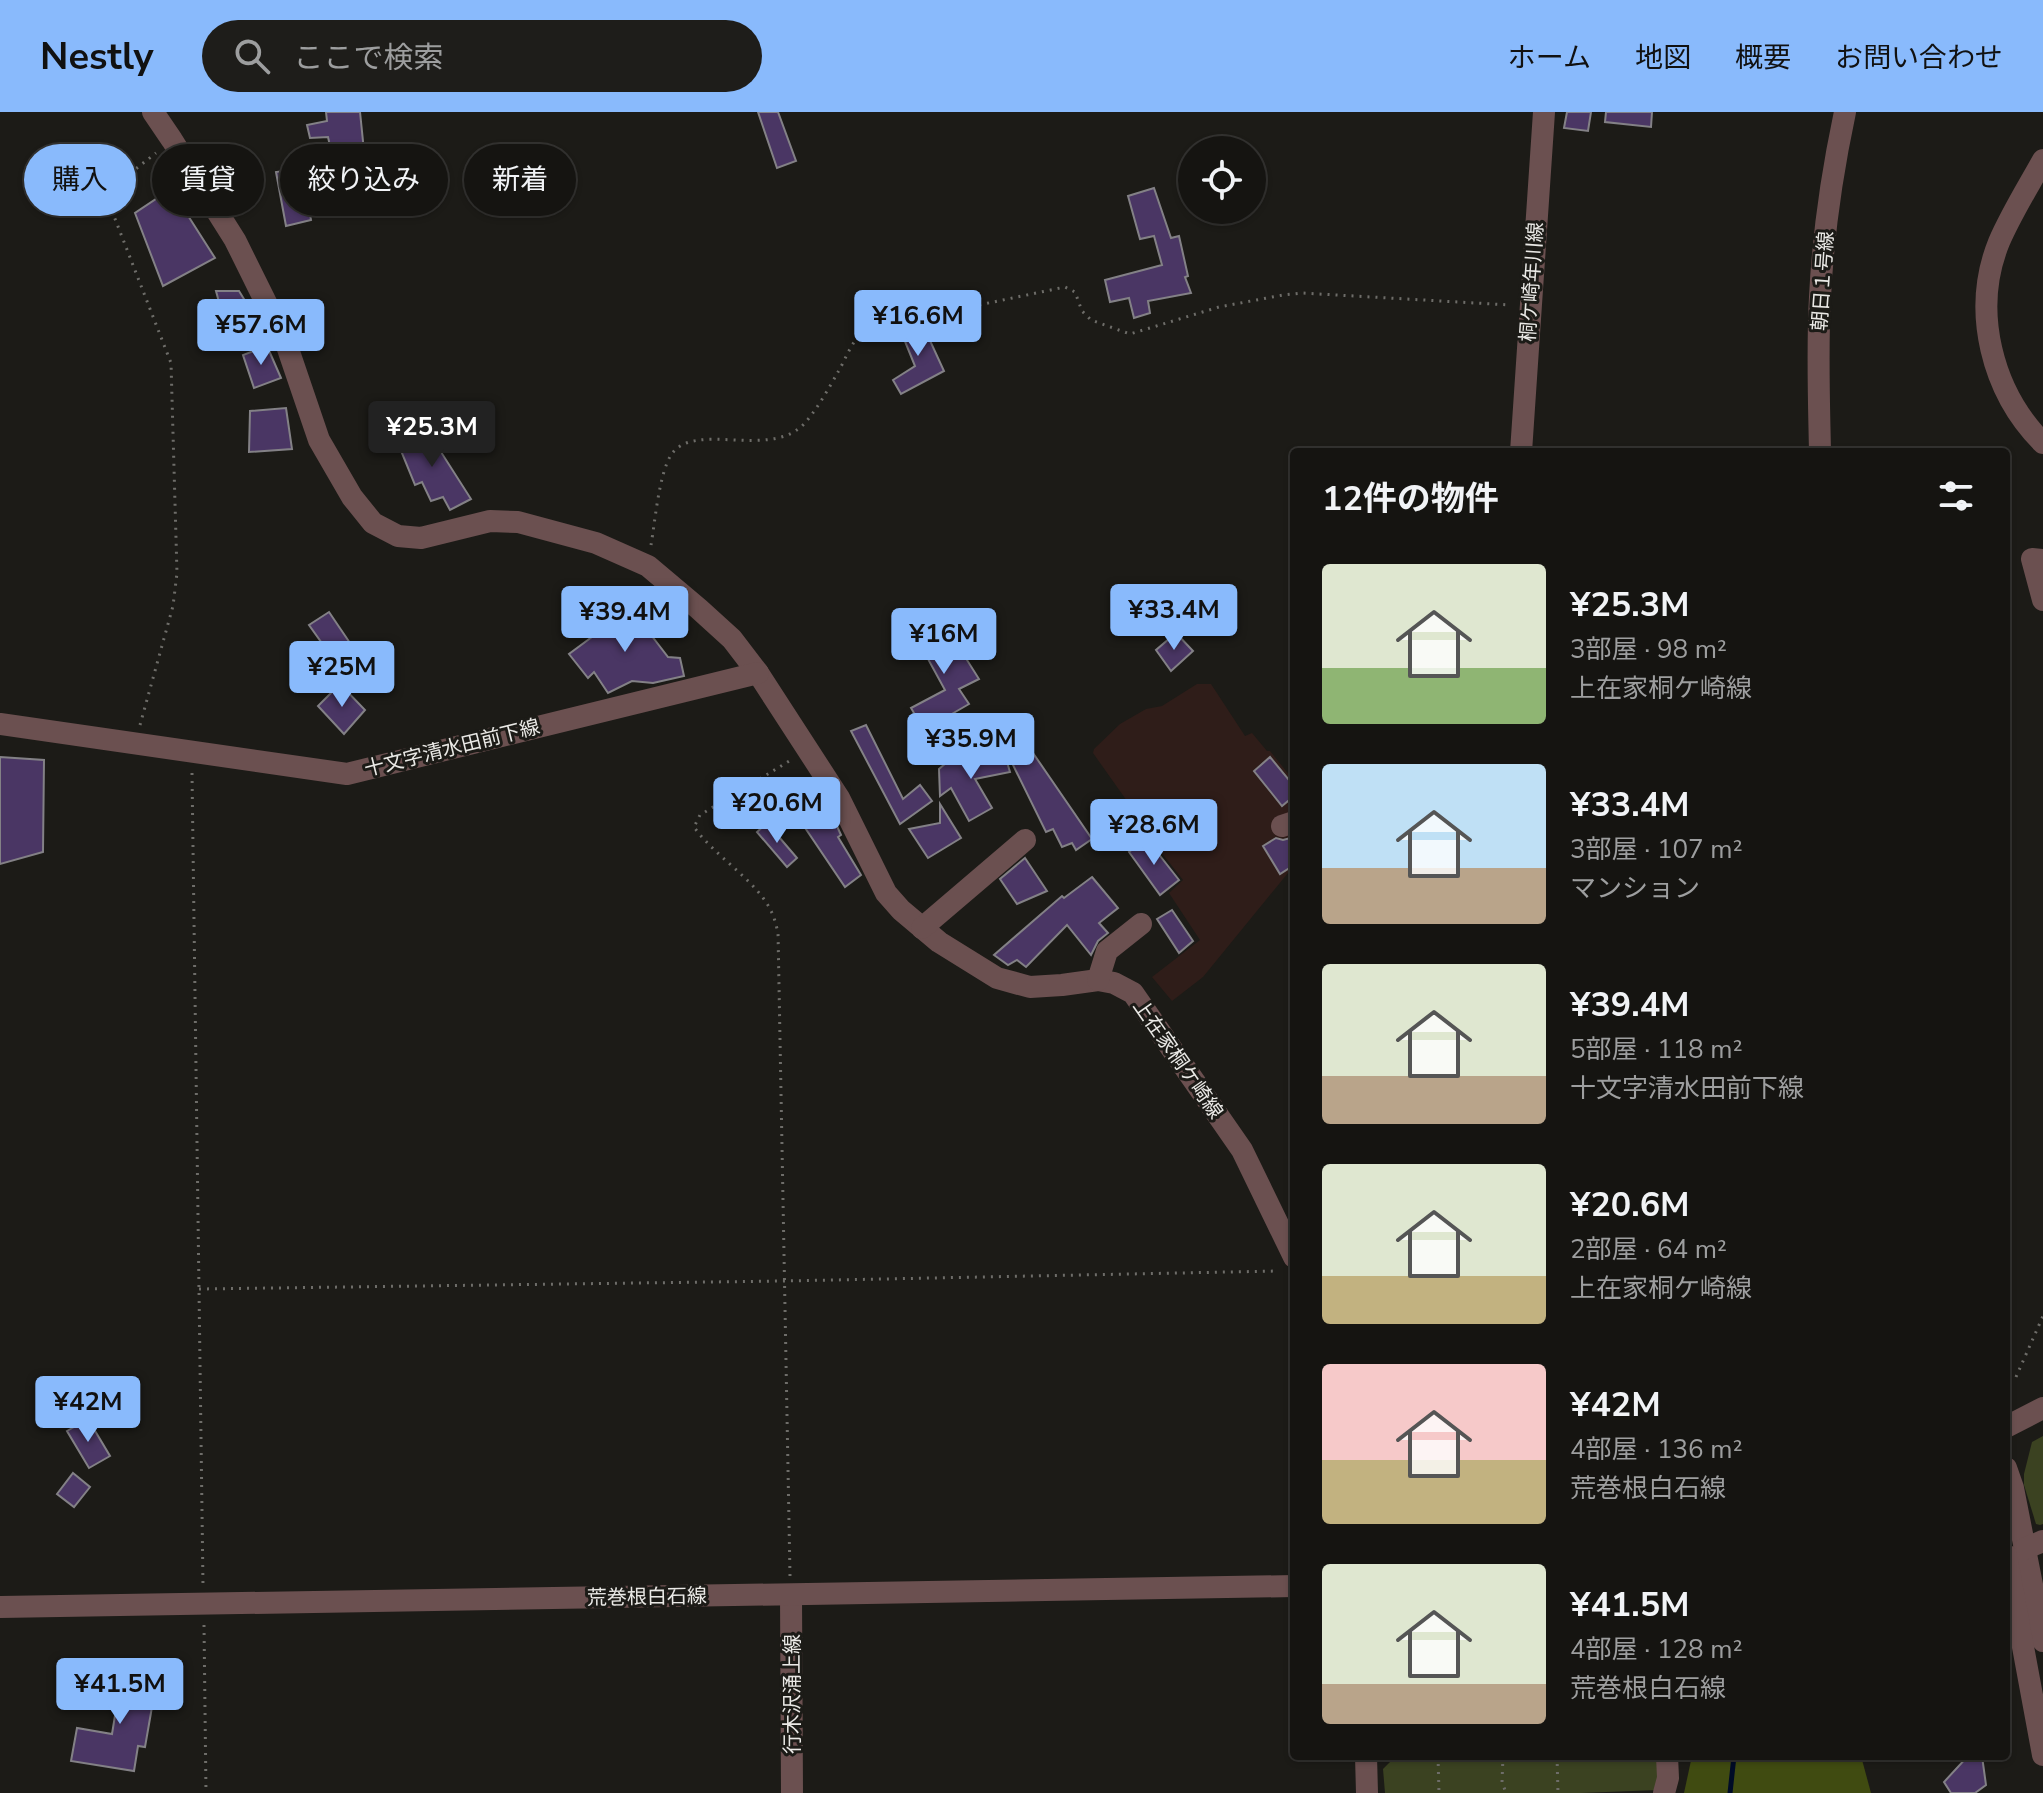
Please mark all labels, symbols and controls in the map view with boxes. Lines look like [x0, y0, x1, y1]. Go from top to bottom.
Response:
search box [202, 20, 762, 92]
text: Nestly [40, 31, 154, 82]
icon: search [230, 34, 274, 78]
text: ここで検索 [294, 38, 444, 79]
text: ホーム [1508, 39, 1591, 77]
text: 地図 [1635, 39, 1691, 77]
text: 概要 [1735, 39, 1791, 77]
text: お問い合わせ [1835, 39, 2003, 77]
map controls [1178, 136, 1266, 224]
button: locate [1178, 136, 1266, 224]
chip: 購入 [24, 144, 136, 216]
chip: 賃貸 [152, 144, 264, 216]
chip: 絞り込み [280, 144, 448, 216]
chip: 新着 [464, 144, 576, 216]
street label: 桐ケ崎年川線 [1514, 221, 1550, 343]
street label: 朝日１号線 [1806, 230, 1840, 332]
pin: ¥16.6M [853, 290, 983, 358]
text: ¥16.6M [872, 298, 964, 333]
pin: ¥57.6M [196, 299, 326, 367]
text: ¥57.6M [215, 307, 307, 342]
pin: ¥25.3M [367, 401, 497, 469]
text: ¥25.3M [386, 409, 478, 444]
icon: filters [1934, 474, 1978, 518]
text: 12件の物件 [1322, 476, 1499, 522]
text: ¥25.3M [1570, 582, 1690, 628]
pin: ¥33.4M [1109, 584, 1239, 652]
pin: ¥39.4M [560, 586, 690, 654]
text: ¥33.4M [1128, 592, 1220, 627]
text: ¥39.4M [579, 594, 671, 629]
icon: home [1386, 596, 1482, 692]
pin: ¥16M [897, 608, 991, 676]
text: ¥16M [909, 616, 979, 651]
text: 3部屋 · 98 m² [1570, 632, 1727, 667]
pin: ¥25M [295, 641, 389, 709]
text: ¥25M [307, 649, 377, 684]
text: 上在家桐ケ崎線 [1570, 671, 1752, 706]
street label: 十文字清水田前下線 [361, 713, 543, 783]
pin: ¥35.9M [906, 713, 1036, 781]
text: ¥35.9M [925, 721, 1017, 756]
pin: ¥20.6M [712, 777, 842, 845]
text: ¥33.4M [1570, 782, 1690, 828]
text: ¥20.6M [731, 785, 823, 820]
icon: home [1386, 796, 1482, 892]
pin: ¥28.6M [1089, 799, 1219, 867]
text: ¥28.6M [1108, 807, 1200, 842]
text: 3部屋 · 107 m² [1570, 832, 1743, 867]
text: マンション [1570, 871, 1700, 906]
text: ¥39.4M [1570, 982, 1690, 1028]
street label: 上在家桐ケ崎線 [1127, 994, 1229, 1124]
icon: home [1386, 996, 1482, 1092]
text: 5部屋 · 118 m² [1570, 1032, 1743, 1067]
text: 十文字清水田前下線 [1570, 1071, 1804, 1106]
text: ¥20.6M [1570, 1182, 1690, 1228]
icon: home [1386, 1196, 1482, 1292]
text: 2部屋 · 64 m² [1570, 1232, 1727, 1267]
text: 上在家桐ケ崎線 [1570, 1271, 1752, 1306]
pin: ¥42M [41, 1376, 135, 1444]
text: ¥42M [1570, 1382, 1661, 1428]
text: ¥42M [53, 1384, 123, 1419]
icon: home [1386, 1396, 1482, 1492]
text: 4部屋 · 136 m² [1570, 1432, 1743, 1467]
text: 荒巻根白石線 [1570, 1471, 1726, 1506]
street label: 荒巻根白石線 [587, 1582, 707, 1612]
text: ¥41.5M [1570, 1582, 1690, 1628]
icon: home [1386, 1596, 1482, 1692]
text: 4部屋 · 128 m² [1570, 1632, 1743, 1667]
street label: 行木沢涌上線 [779, 1634, 806, 1754]
pin: ¥41.5M [55, 1658, 185, 1726]
text: ¥41.5M [74, 1666, 166, 1701]
text: 荒巻根白石線 [1570, 1671, 1726, 1706]

